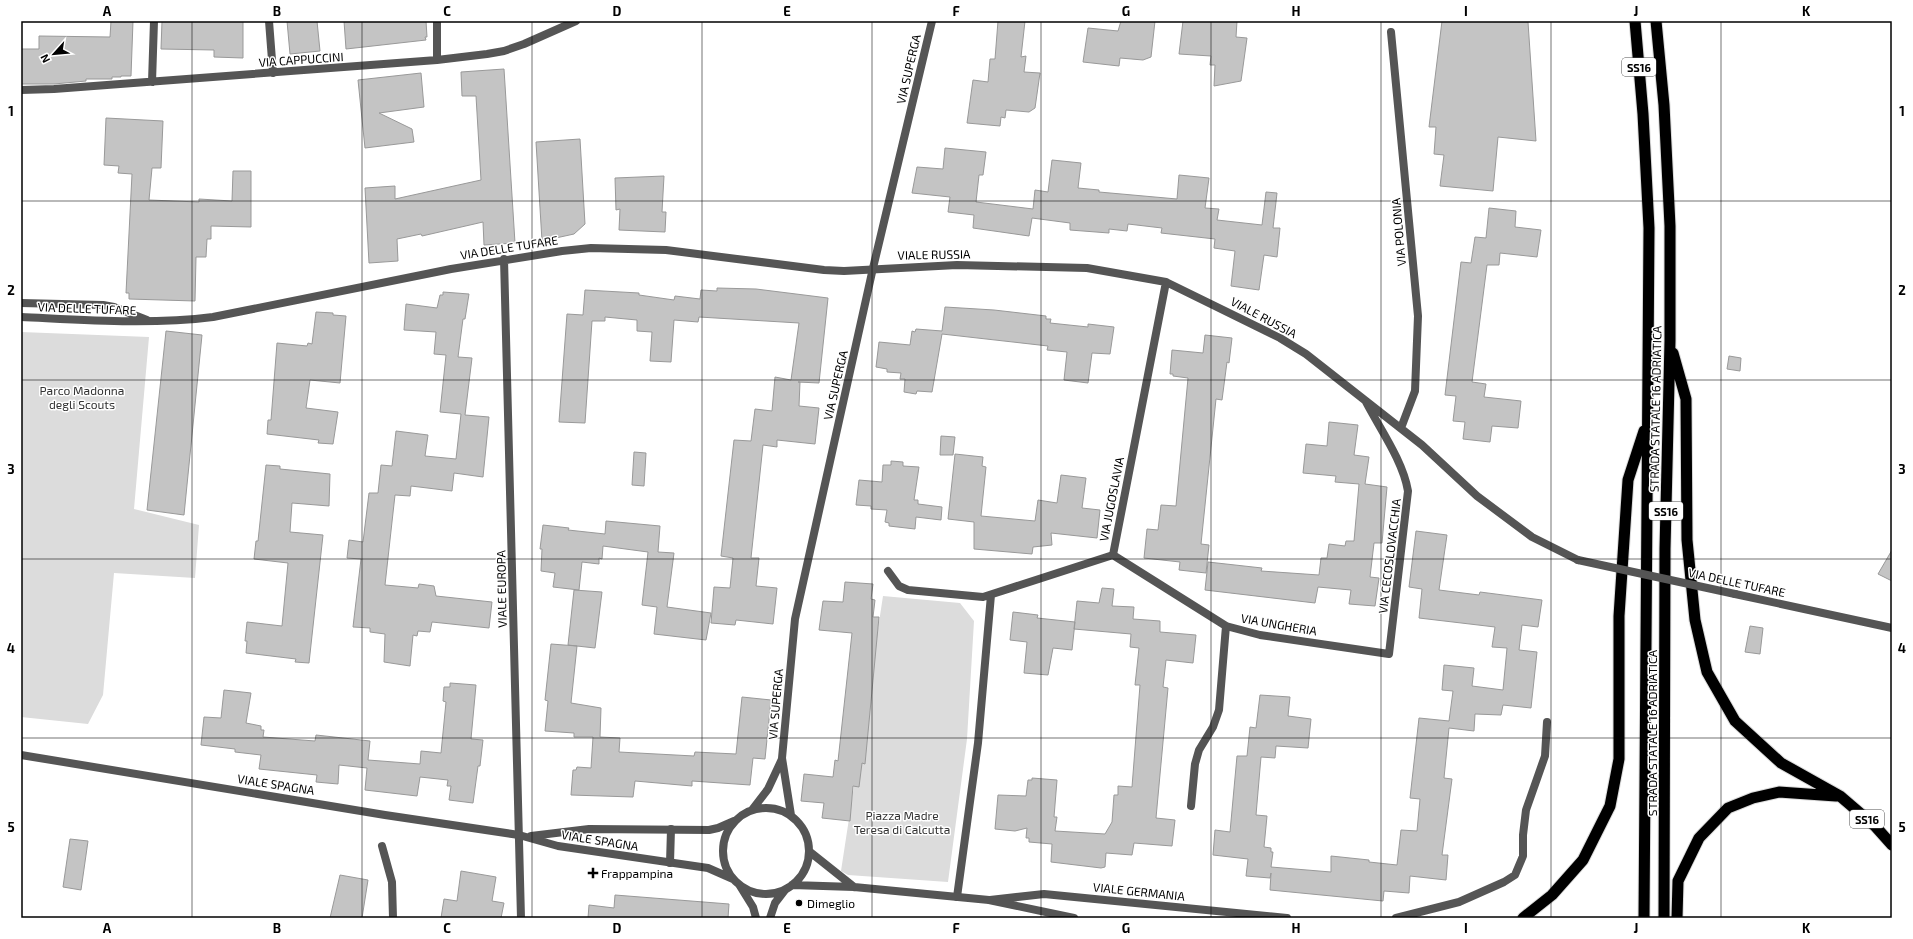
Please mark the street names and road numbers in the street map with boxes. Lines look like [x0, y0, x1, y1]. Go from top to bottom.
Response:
street label: VIA SUPERGA [893, 32, 923, 105]
street label: VIA CAPPUCCINI [258, 49, 344, 69]
road number: SS16 [1622, 58, 1656, 76]
street label: VIA POLONIA [1388, 197, 1408, 267]
street label: VIA DELLE TUFARE [459, 232, 559, 262]
street label: VIALE RUSSIA [897, 246, 971, 262]
street label: VIALE RUSSIA [1228, 294, 1300, 341]
street label: VIA DELLE TUFARE [37, 299, 137, 317]
street label: STRADA STATALE 16 ADRIATICA [1647, 325, 1663, 492]
street label: VIA SUPERGA [820, 348, 850, 421]
street label: VIA JUGOSLAVIA [1096, 455, 1126, 542]
street label: VIA CECOSLOVACCHIA [1375, 497, 1403, 614]
road number: SS16 [1649, 502, 1683, 520]
street label: VIALE EUROPA [493, 549, 509, 628]
street label: VIA DELLE TUFARE [1687, 565, 1787, 599]
street label: VIA UNGHERIA [1240, 610, 1319, 638]
street label: STRADA STATALE 16 ADRIATICA [1645, 649, 1659, 816]
street label: VIA SUPERGA [765, 667, 785, 740]
street label: VIALE SPAGNA [237, 771, 316, 797]
road number: SS16 [1850, 810, 1884, 828]
street label: VIALE SPAGNA [561, 827, 640, 853]
street label: VIALE GERMANIA [1092, 879, 1186, 903]

